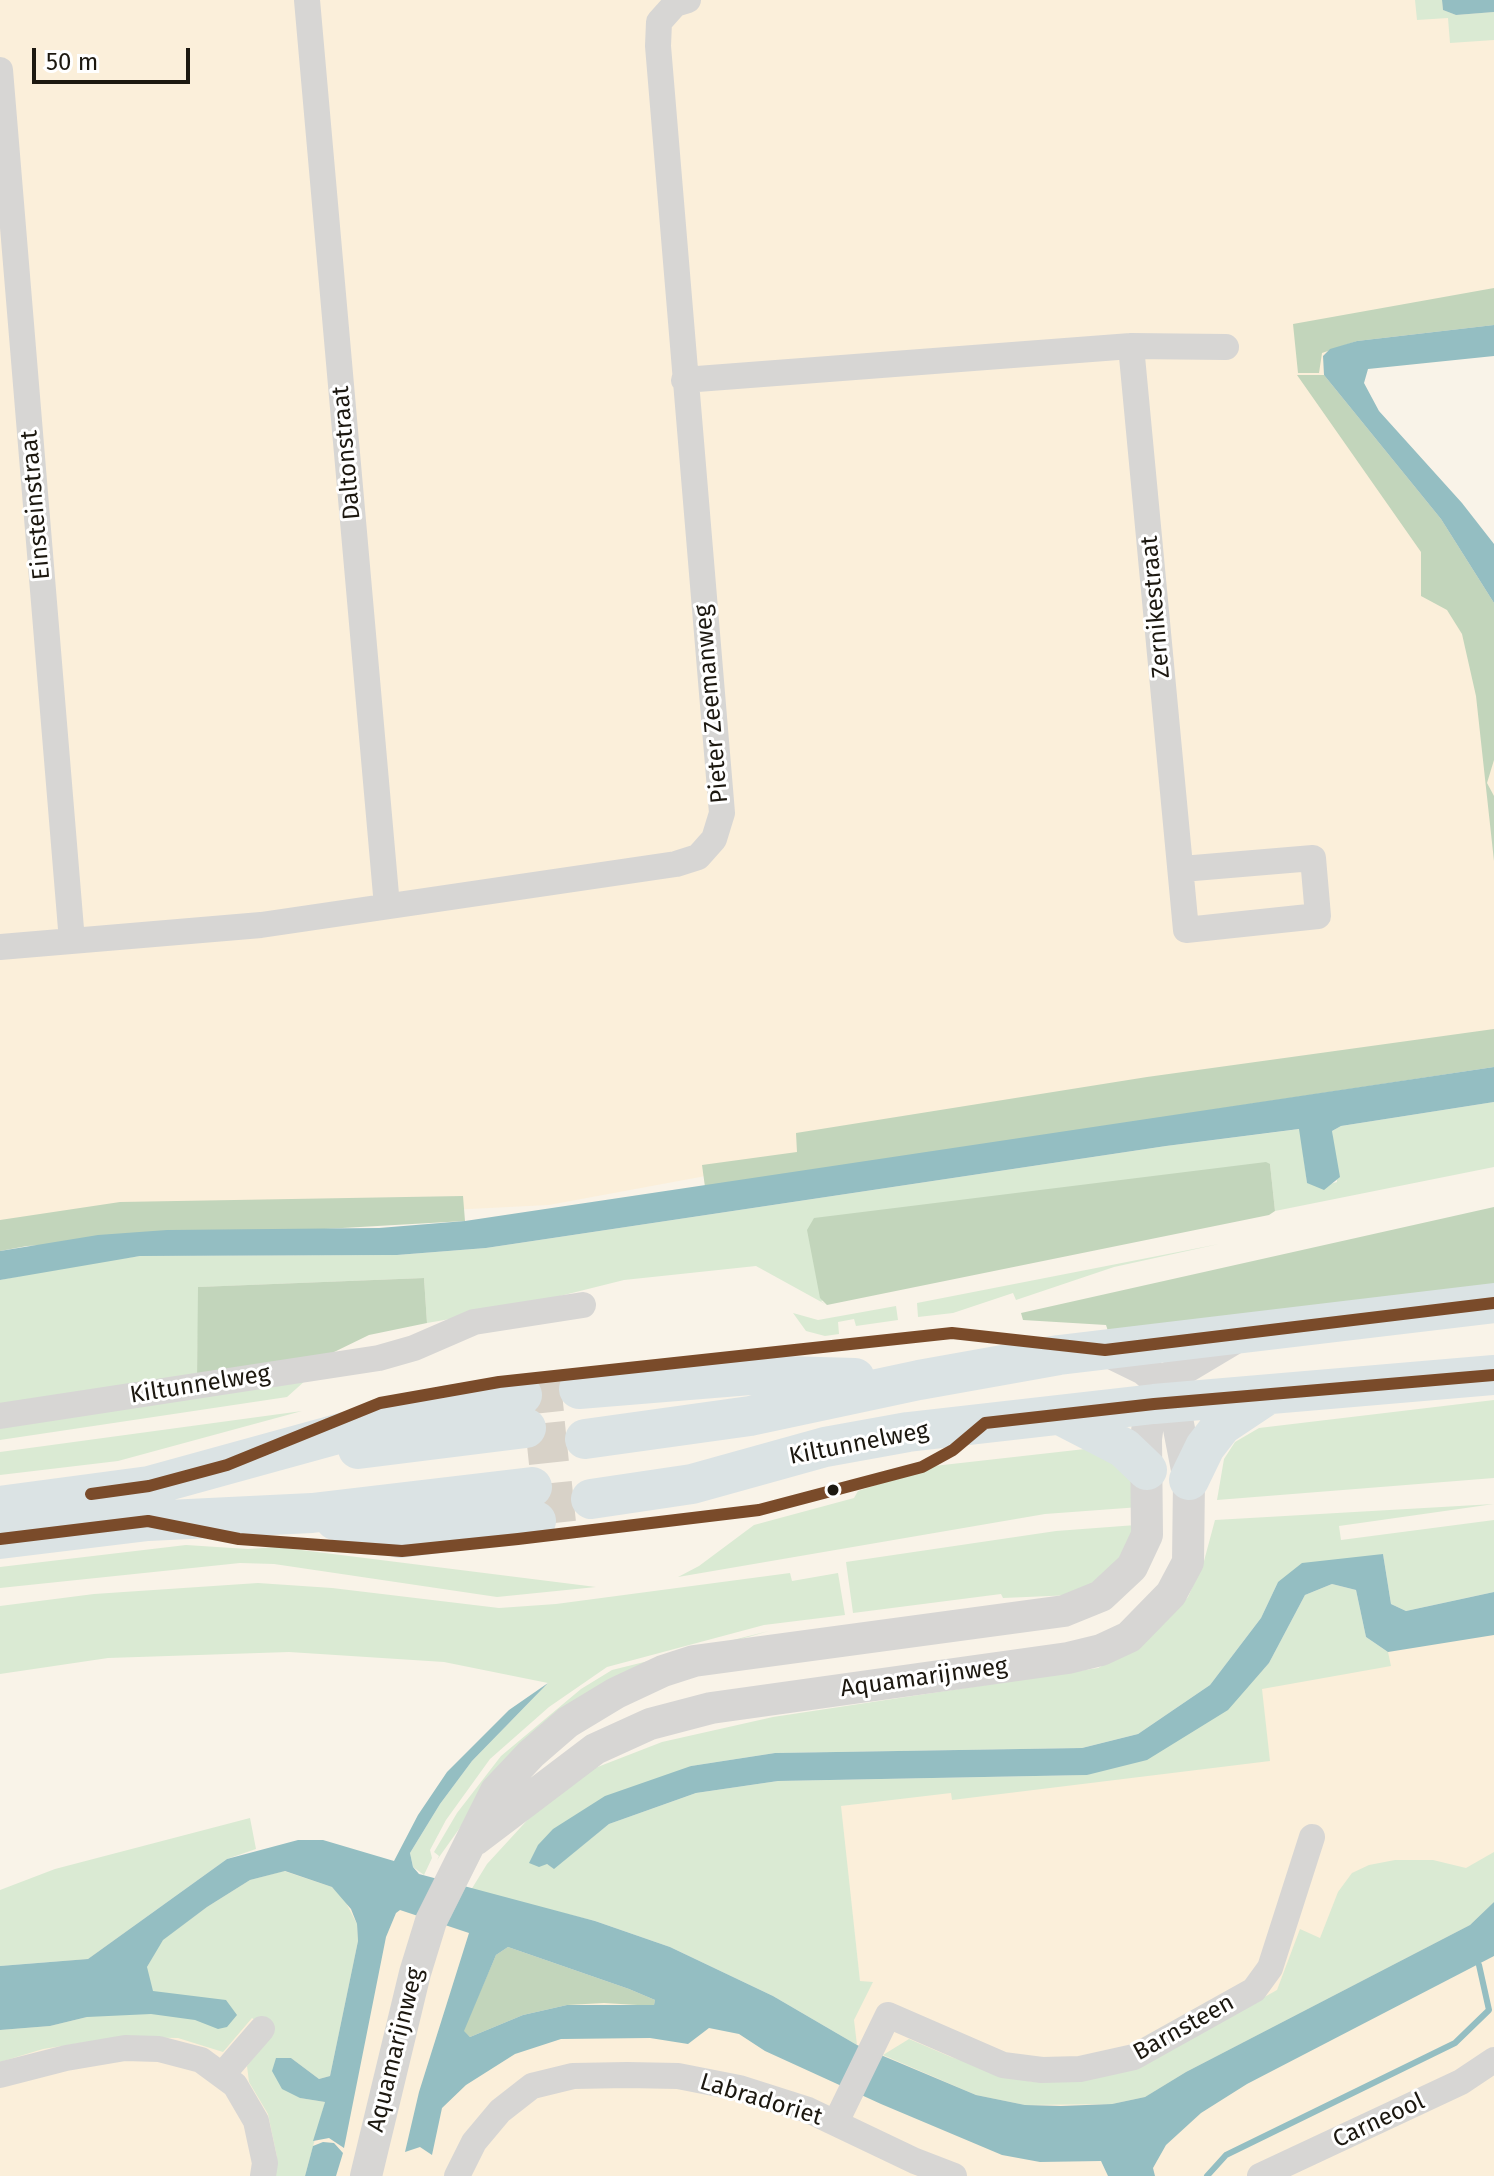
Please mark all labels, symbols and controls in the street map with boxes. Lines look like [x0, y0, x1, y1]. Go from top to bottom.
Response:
scale bar [36, 32, 194, 82]
text: 50 m [46, 48, 98, 76]
street label: Daltonstraat [327, 385, 367, 521]
street label: Einsteinstraat [15, 429, 57, 581]
street label: Zernikestraat [1135, 534, 1177, 680]
street label: Pieter Zeemanweg [689, 603, 735, 805]
street label: Kiltunnelweg [128, 1360, 272, 1410]
street label: Kiltunnelweg [787, 1416, 931, 1472]
unlabelled marker [825, 1482, 841, 1498]
street label: Aquamarijnweg [839, 1652, 1009, 1704]
street label: Aquamarijnweg [362, 1965, 430, 2135]
street label: Barnsteen [1129, 1989, 1239, 2067]
street label: Labradoriet [696, 2068, 826, 2132]
street label: Carneool [1329, 2087, 1429, 2155]

